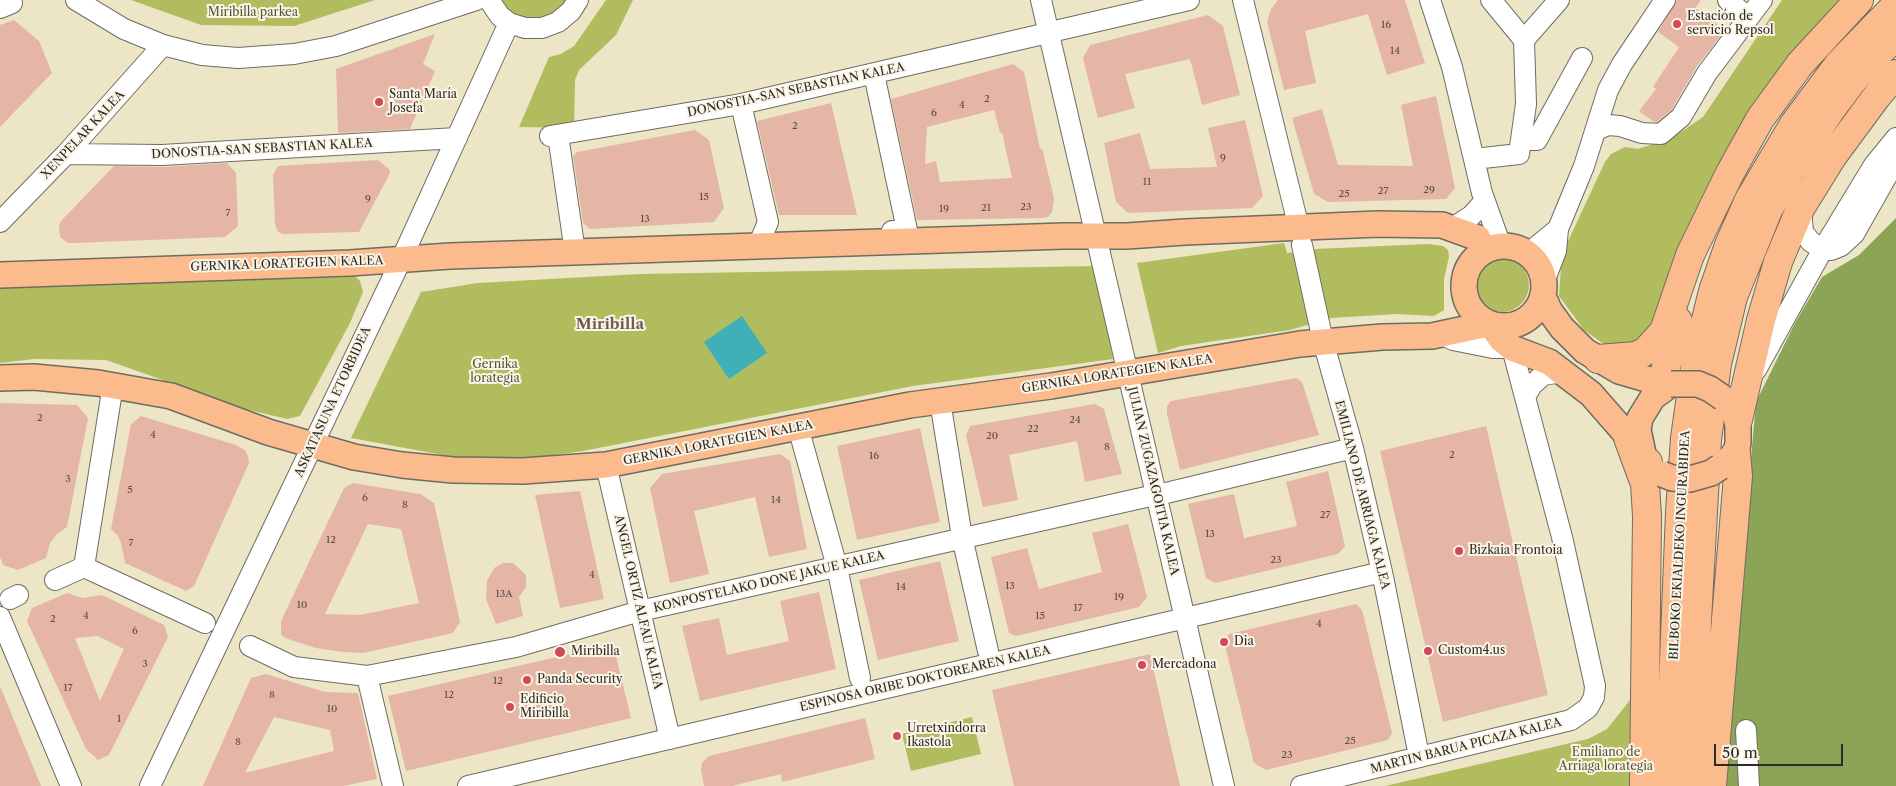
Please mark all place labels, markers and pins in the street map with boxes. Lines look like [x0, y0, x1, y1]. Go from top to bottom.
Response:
place label: Estación de servicio Repsol [1687, 10, 1774, 38]
marker: Estación de servicio Repsol [1671, 18, 1683, 30]
place label: Santa María Josefa [389, 88, 457, 116]
marker: Santa María Josefa [373, 96, 385, 108]
place label: Bizkaia Frontoia [1469, 544, 1562, 558]
marker: Bizkaia Frontoia [1453, 545, 1465, 557]
place label: Dia [1234, 635, 1254, 649]
marker: Dia [1218, 636, 1230, 648]
place label: Custom4.us [1438, 644, 1505, 658]
marker: Miribilla [553, 645, 567, 659]
place label: Miribilla [571, 645, 620, 659]
marker: Custom4.us [1422, 645, 1434, 657]
place label: Mercadona [1152, 658, 1217, 672]
marker: Mercadona [1136, 659, 1148, 671]
place label: Panda Security [537, 673, 623, 687]
marker: Panda Security [521, 674, 533, 686]
place label: Edificio Miribilla [520, 693, 569, 721]
marker: Edificio Miribilla [504, 701, 516, 713]
place label: Urretxindorra Ikastola [907, 722, 986, 750]
marker: Urretxindorra Ikastola [891, 730, 903, 742]

